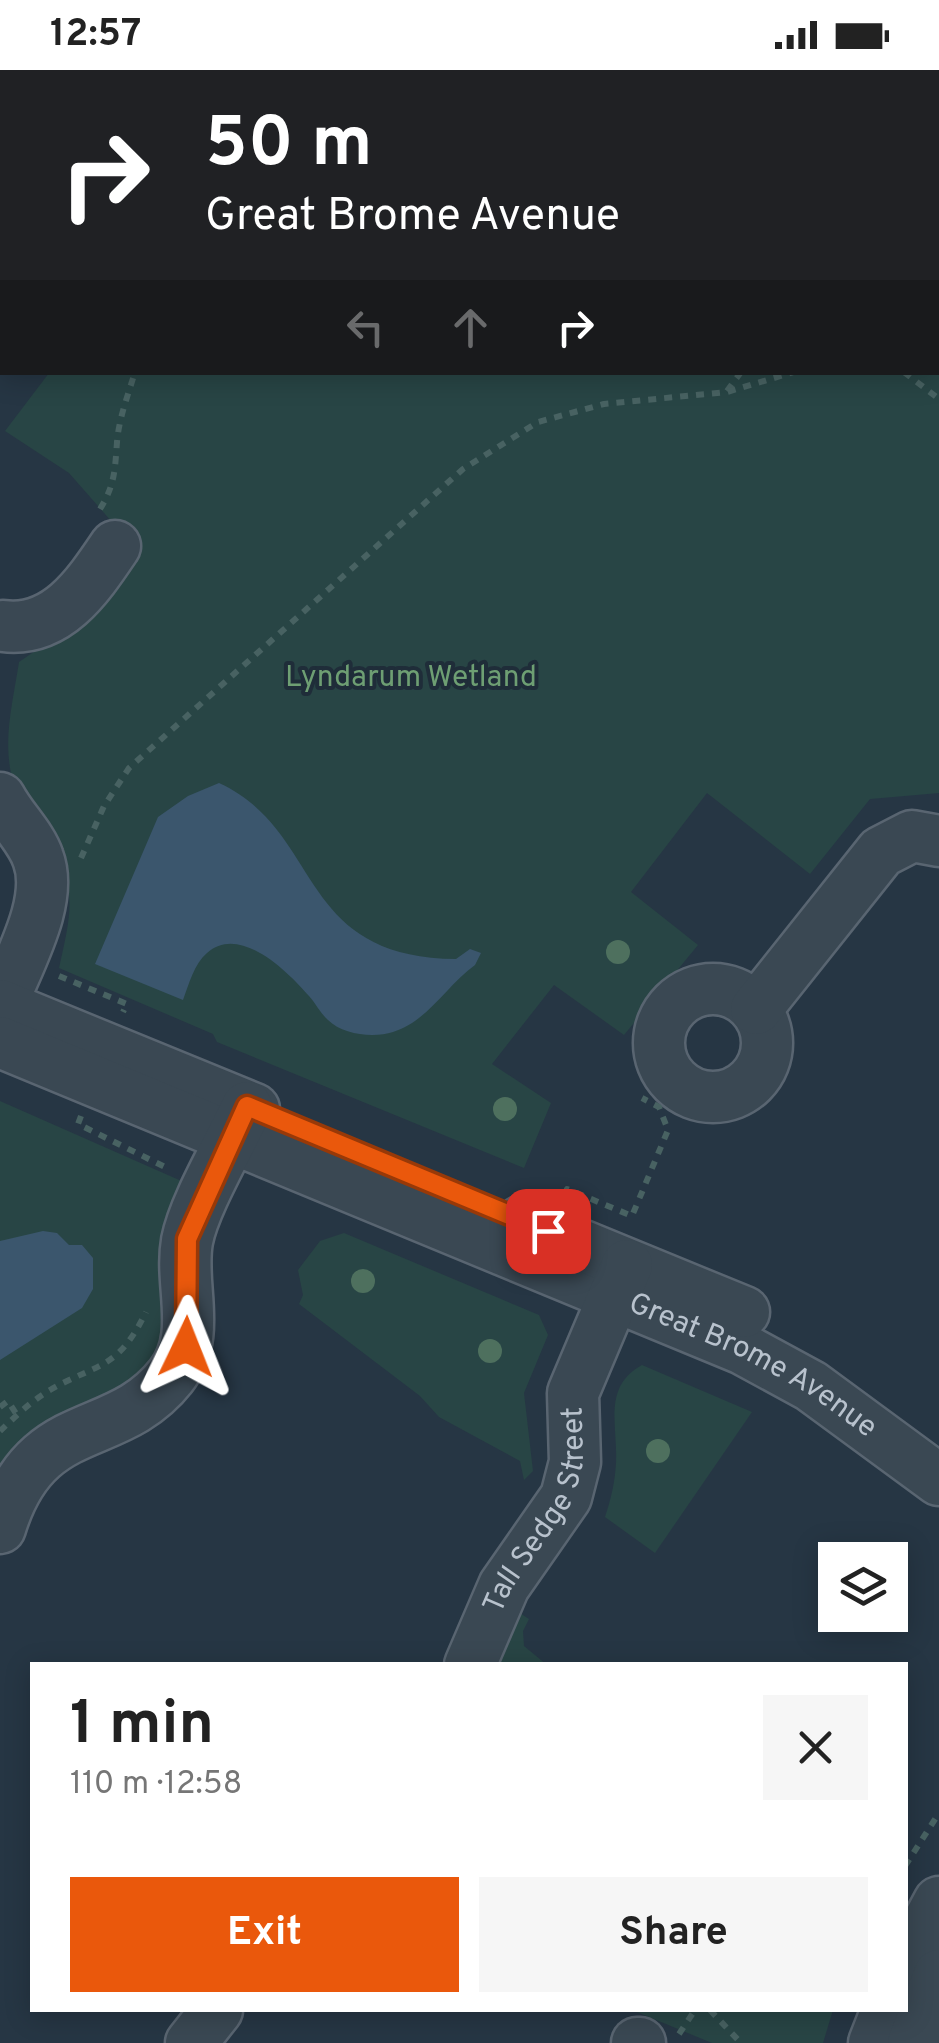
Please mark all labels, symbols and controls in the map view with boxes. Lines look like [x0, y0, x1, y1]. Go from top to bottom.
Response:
text: 12:57 [50, 11, 141, 60]
text: 50 m [205, 102, 372, 191]
icon: right [40, 110, 170, 240]
text: Great Brome Avenue [205, 189, 620, 246]
icon: left [338, 300, 393, 355]
icon: ahead [443, 300, 498, 355]
icon: right [548, 300, 603, 355]
park label: Lyndarum Wetland [285, 660, 537, 697]
pin [506, 1189, 591, 1274]
icon: arrive [521, 1204, 576, 1259]
street label: Great Brome Avenue [623, 1285, 884, 1447]
position arrow [134, 1295, 238, 1399]
street label: Tall Sedge Street [476, 1406, 593, 1619]
map controls [818, 1542, 908, 1632]
button: layers [818, 1542, 908, 1632]
text: 1 min [70, 1689, 214, 1765]
button: close [763, 1695, 868, 1800]
text: 110 m · 12:58 [70, 1765, 242, 1805]
button: Exit [70, 1877, 459, 1992]
button: Share [479, 1877, 868, 1992]

